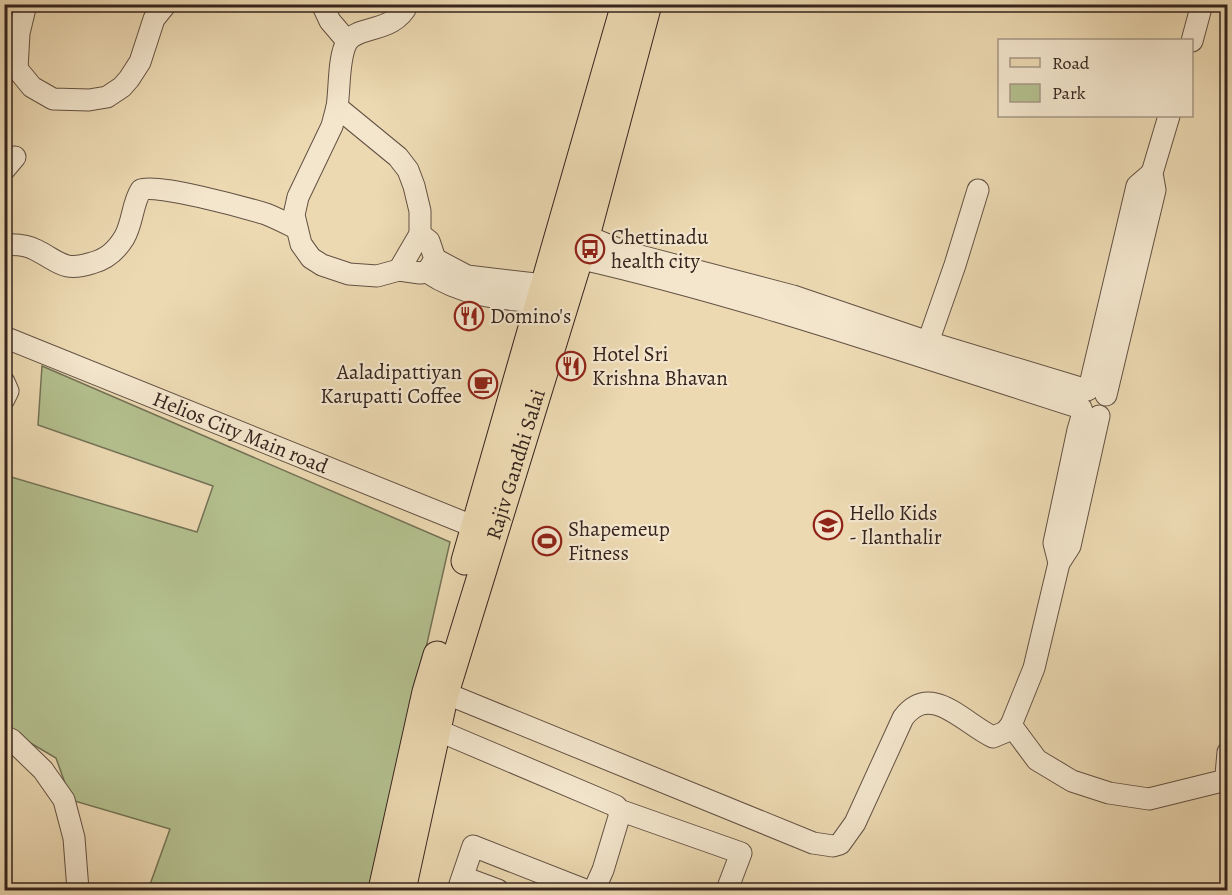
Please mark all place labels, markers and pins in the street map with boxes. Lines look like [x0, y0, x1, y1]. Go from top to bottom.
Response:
place label: Chettinadu health city [611, 223, 709, 275]
bus stop icon: Chettinadu health city [574, 233, 606, 265]
restaurant icon: Domino's [453, 300, 485, 332]
place label: Domino's [490, 302, 571, 330]
place label: Hotel Sri Krishna Bhavan [592, 340, 728, 392]
restaurant icon: Hotel Sri Krishna Bhavan [555, 350, 587, 382]
place label: Aaladipattiyan Karupatti Coffee [320, 358, 462, 410]
cafe icon: Aaladipattiyan Karupatti Coffee [467, 368, 499, 400]
place label: Hello Kids - Ilanthalir [849, 499, 942, 551]
school or university icon: Hello Kids - Ilanthalir [812, 509, 844, 541]
place label: Shapemeup Fitness [568, 515, 670, 567]
sports icon: Shapemeup Fitness [531, 525, 563, 557]

